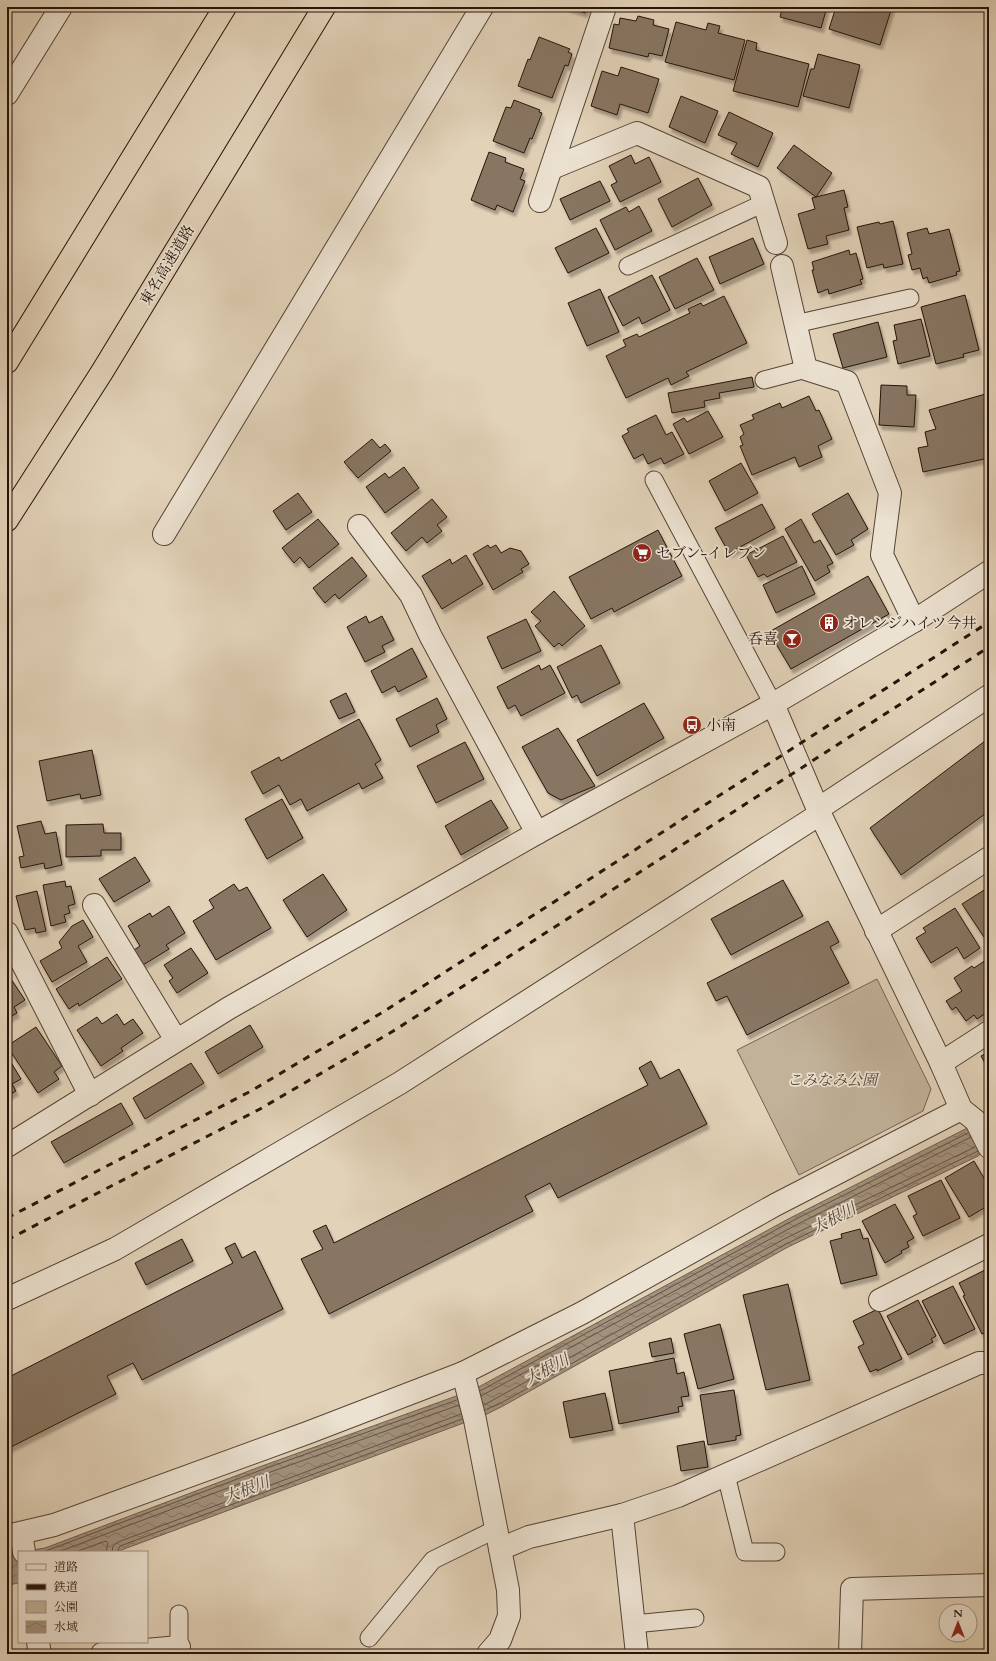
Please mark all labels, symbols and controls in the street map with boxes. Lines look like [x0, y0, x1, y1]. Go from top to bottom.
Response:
street label: 東名高速道路 [135, 221, 199, 309]
supermarket icon: セブン-イレブン [631, 542, 653, 564]
place label: セブン-イレブン [656, 543, 767, 563]
building icon: オレンジハイツ今井 [818, 612, 840, 634]
place label: オレンジハイツ今井 [843, 613, 976, 633]
bar icon: 呑喜 [781, 628, 803, 650]
place label: 呑喜 [748, 629, 778, 649]
bus stop icon: 小南 [681, 714, 703, 736]
place label: 小南 [706, 715, 736, 735]
park label: こみなみ公園 [787, 1070, 880, 1090]
water label: 大根川 [807, 1197, 862, 1240]
water label: 大根川 [520, 1348, 575, 1391]
water label: 大根川 [220, 1470, 275, 1509]
legend [18, 1551, 148, 1643]
text: 道路 [54, 1559, 78, 1575]
text: 鉄道 [53, 1579, 78, 1595]
text: 公園 [54, 1599, 78, 1615]
north arrow [938, 1603, 978, 1643]
text: N [953, 1606, 963, 1621]
text: 水域 [54, 1619, 78, 1635]

